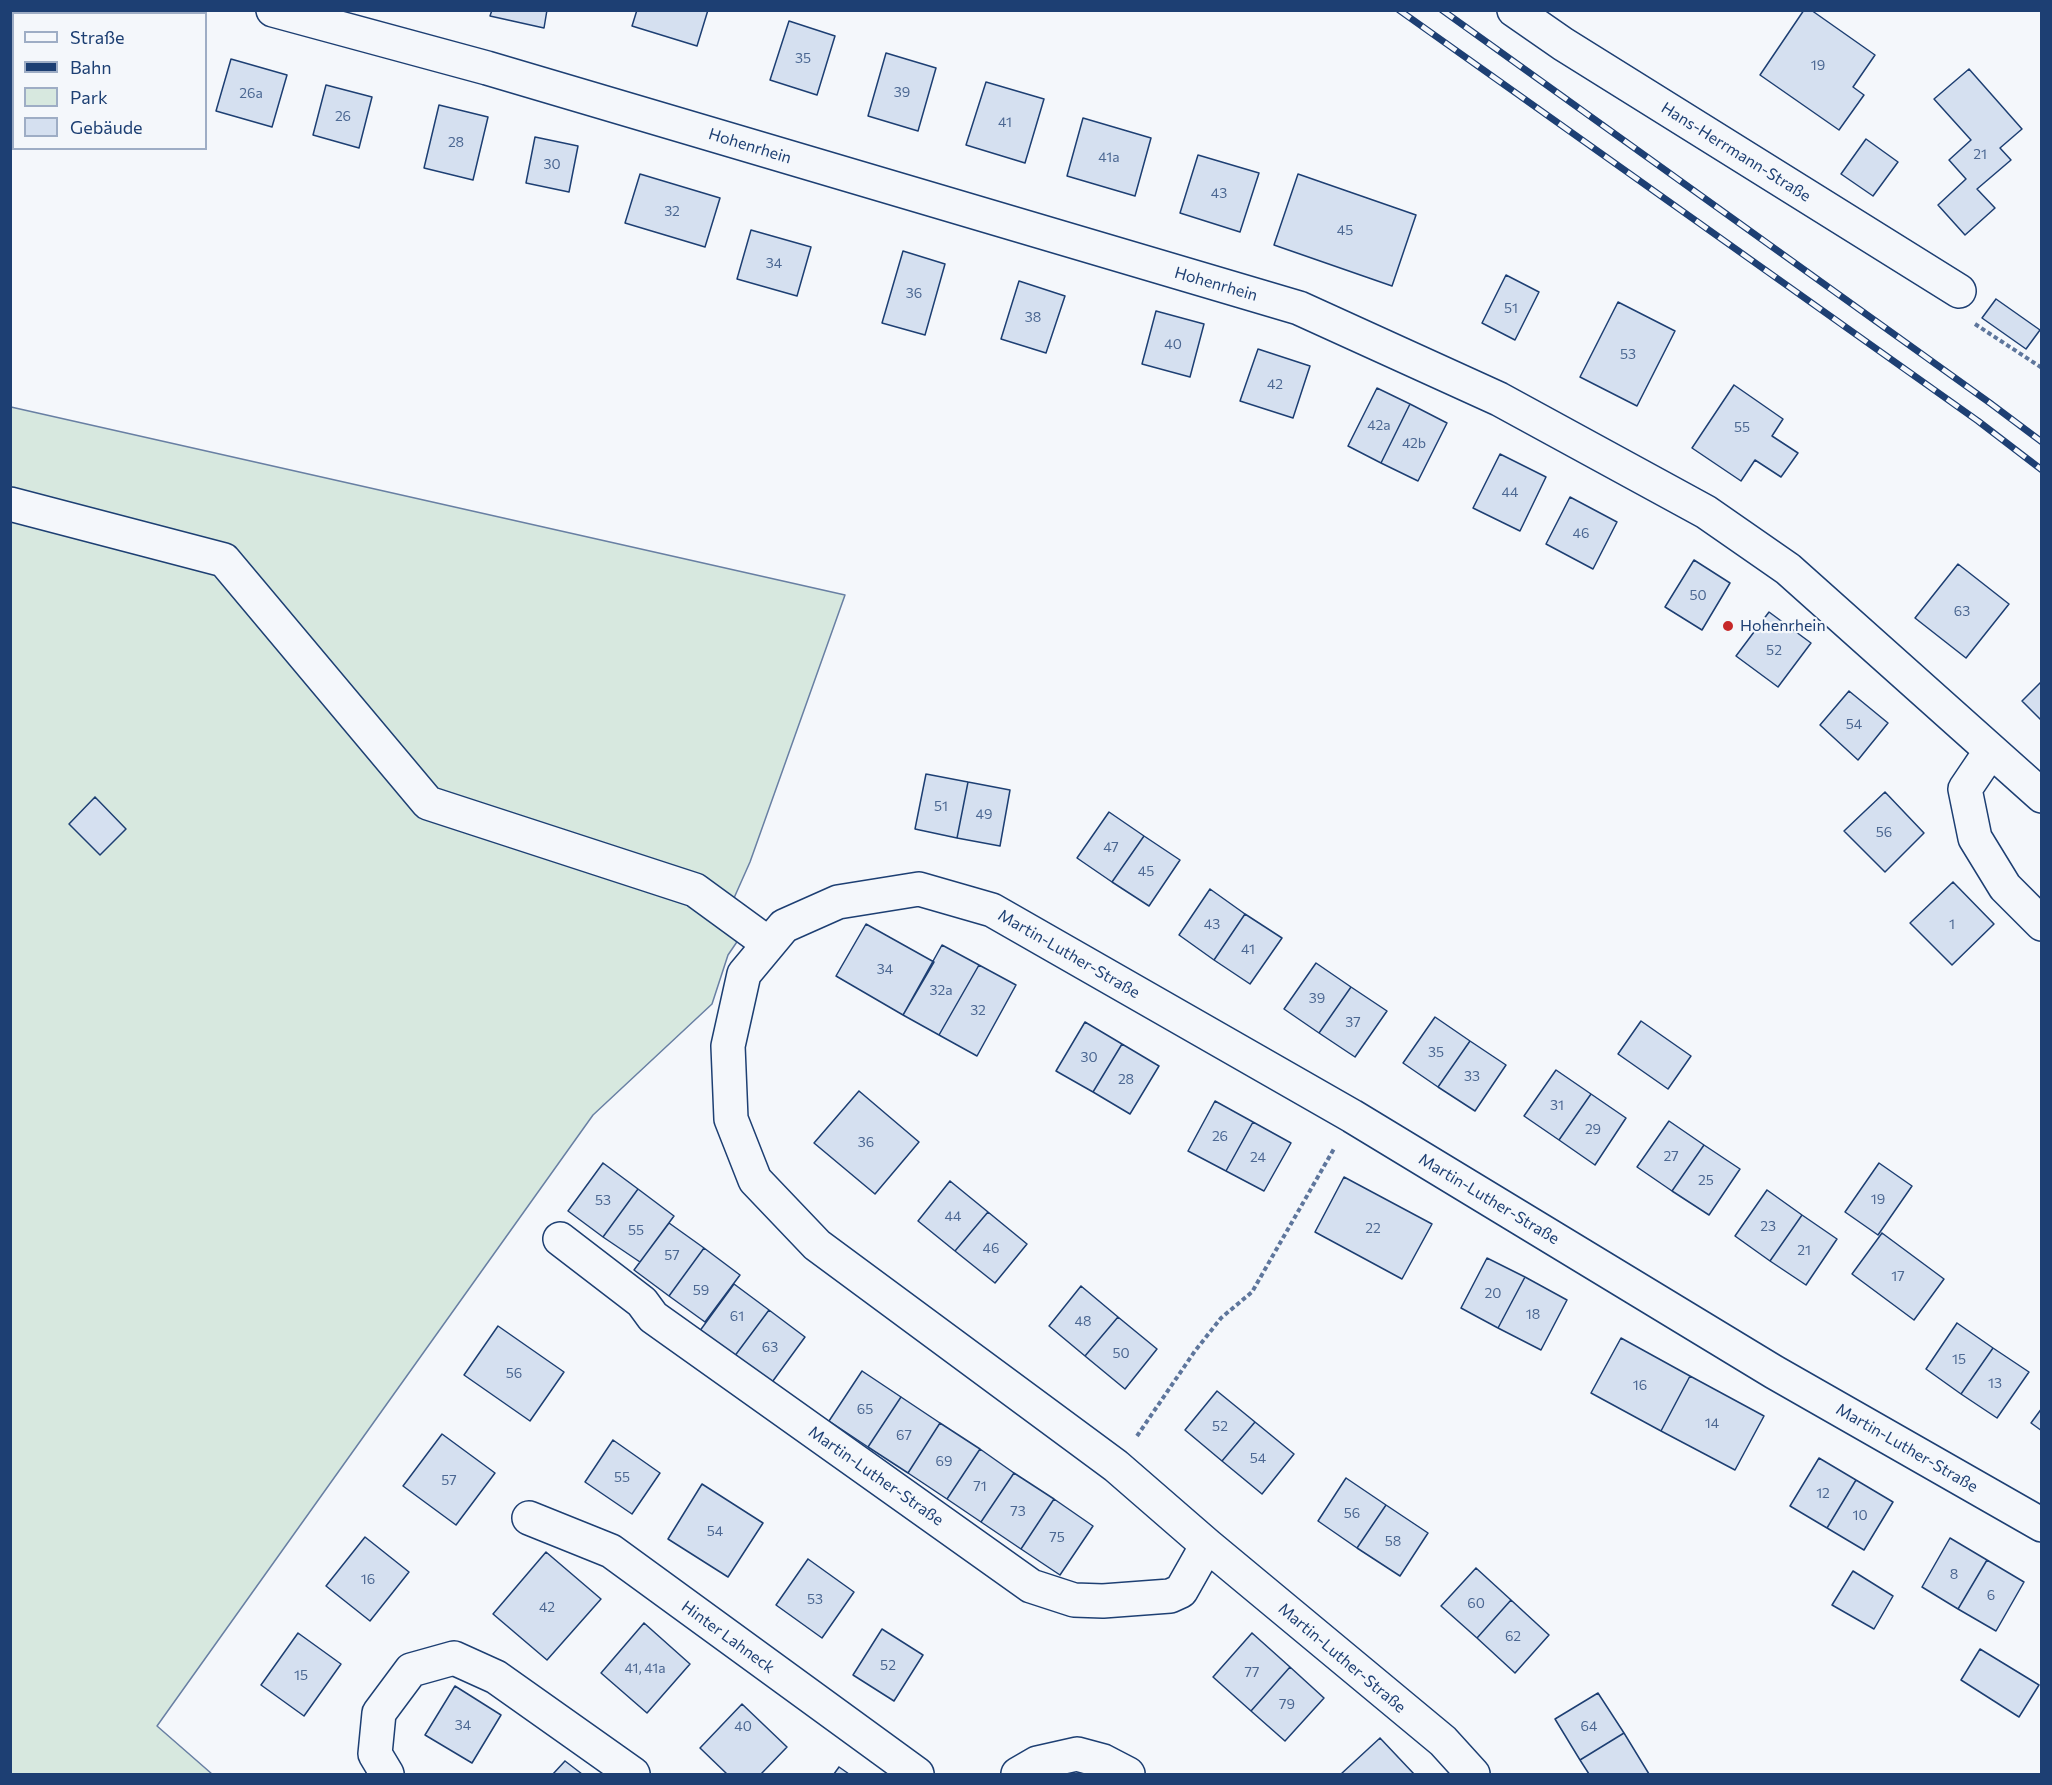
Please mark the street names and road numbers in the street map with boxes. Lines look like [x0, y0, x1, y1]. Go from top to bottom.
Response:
street label: Hans-Herrmann-Straße [1658, 98, 1814, 206]
street label: Hohenrhein [706, 124, 794, 168]
street label: Hohenrhein [1172, 263, 1260, 305]
street label: Martin-Luther-Straße [995, 906, 1143, 1002]
street label: Martin-Luther-Straße [1415, 1149, 1563, 1249]
street label: Martin-Luther-Straße [1833, 1400, 1981, 1496]
street label: Martin-Luther-Straße [805, 1422, 947, 1530]
street label: Hinter Lahneck [678, 1597, 778, 1677]
street label: Martin-Luther-Straße [1274, 1599, 1410, 1717]

